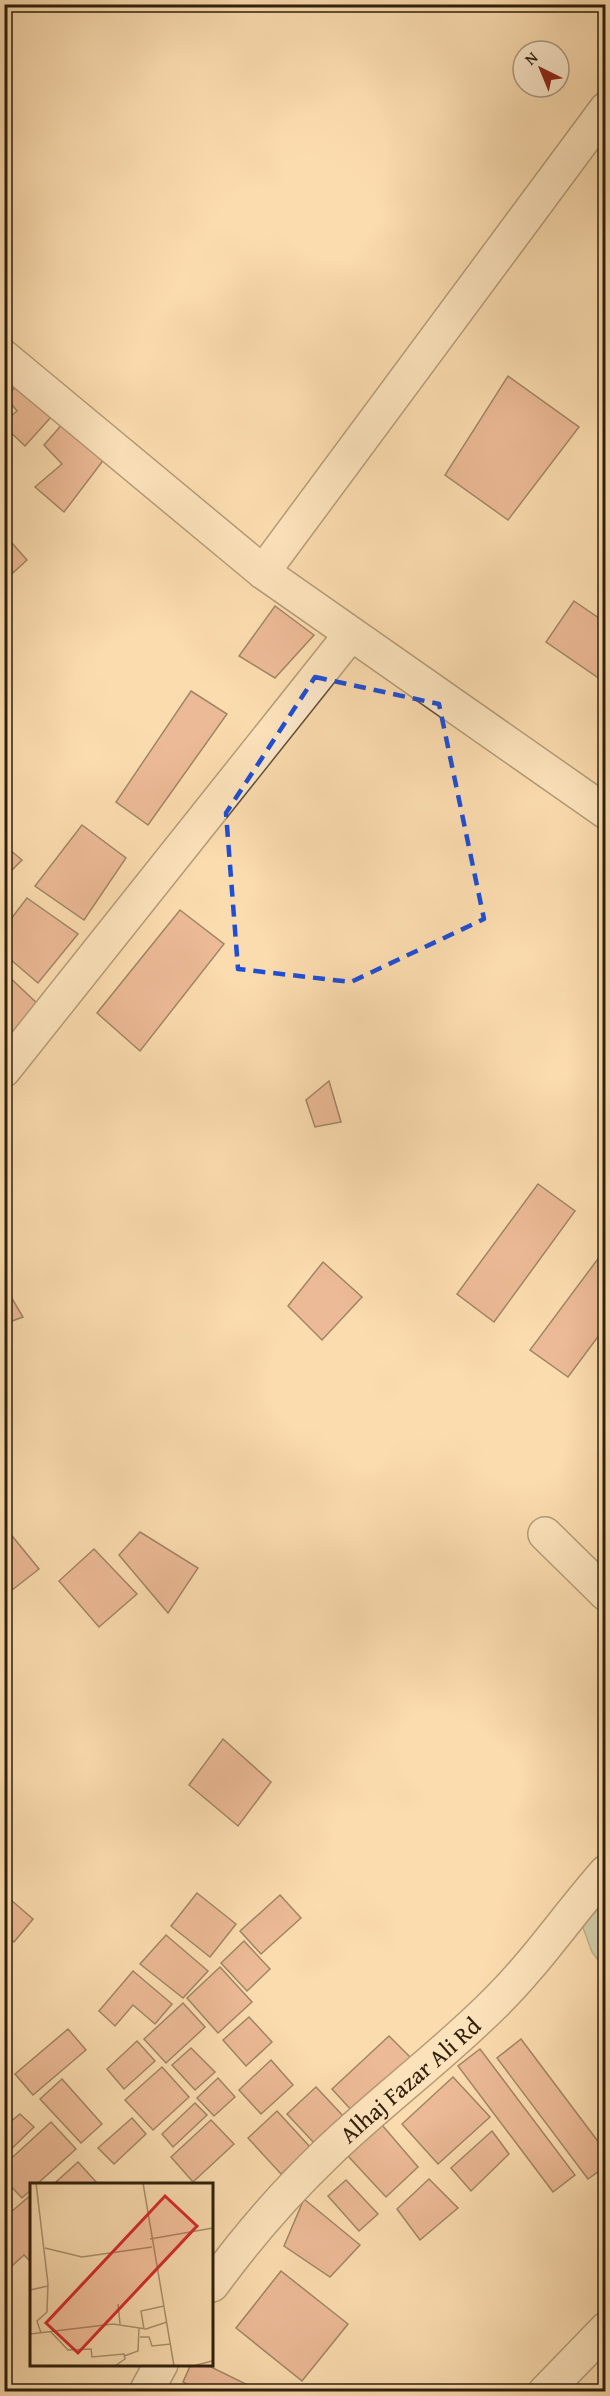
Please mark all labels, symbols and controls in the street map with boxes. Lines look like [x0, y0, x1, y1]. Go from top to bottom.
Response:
north arrow [511, 39, 571, 99]
text: N [519, 45, 543, 70]
street label: Alhaj Fazar Ali Rd [331, 2008, 488, 2151]
inset map [30, 2183, 213, 2366]

